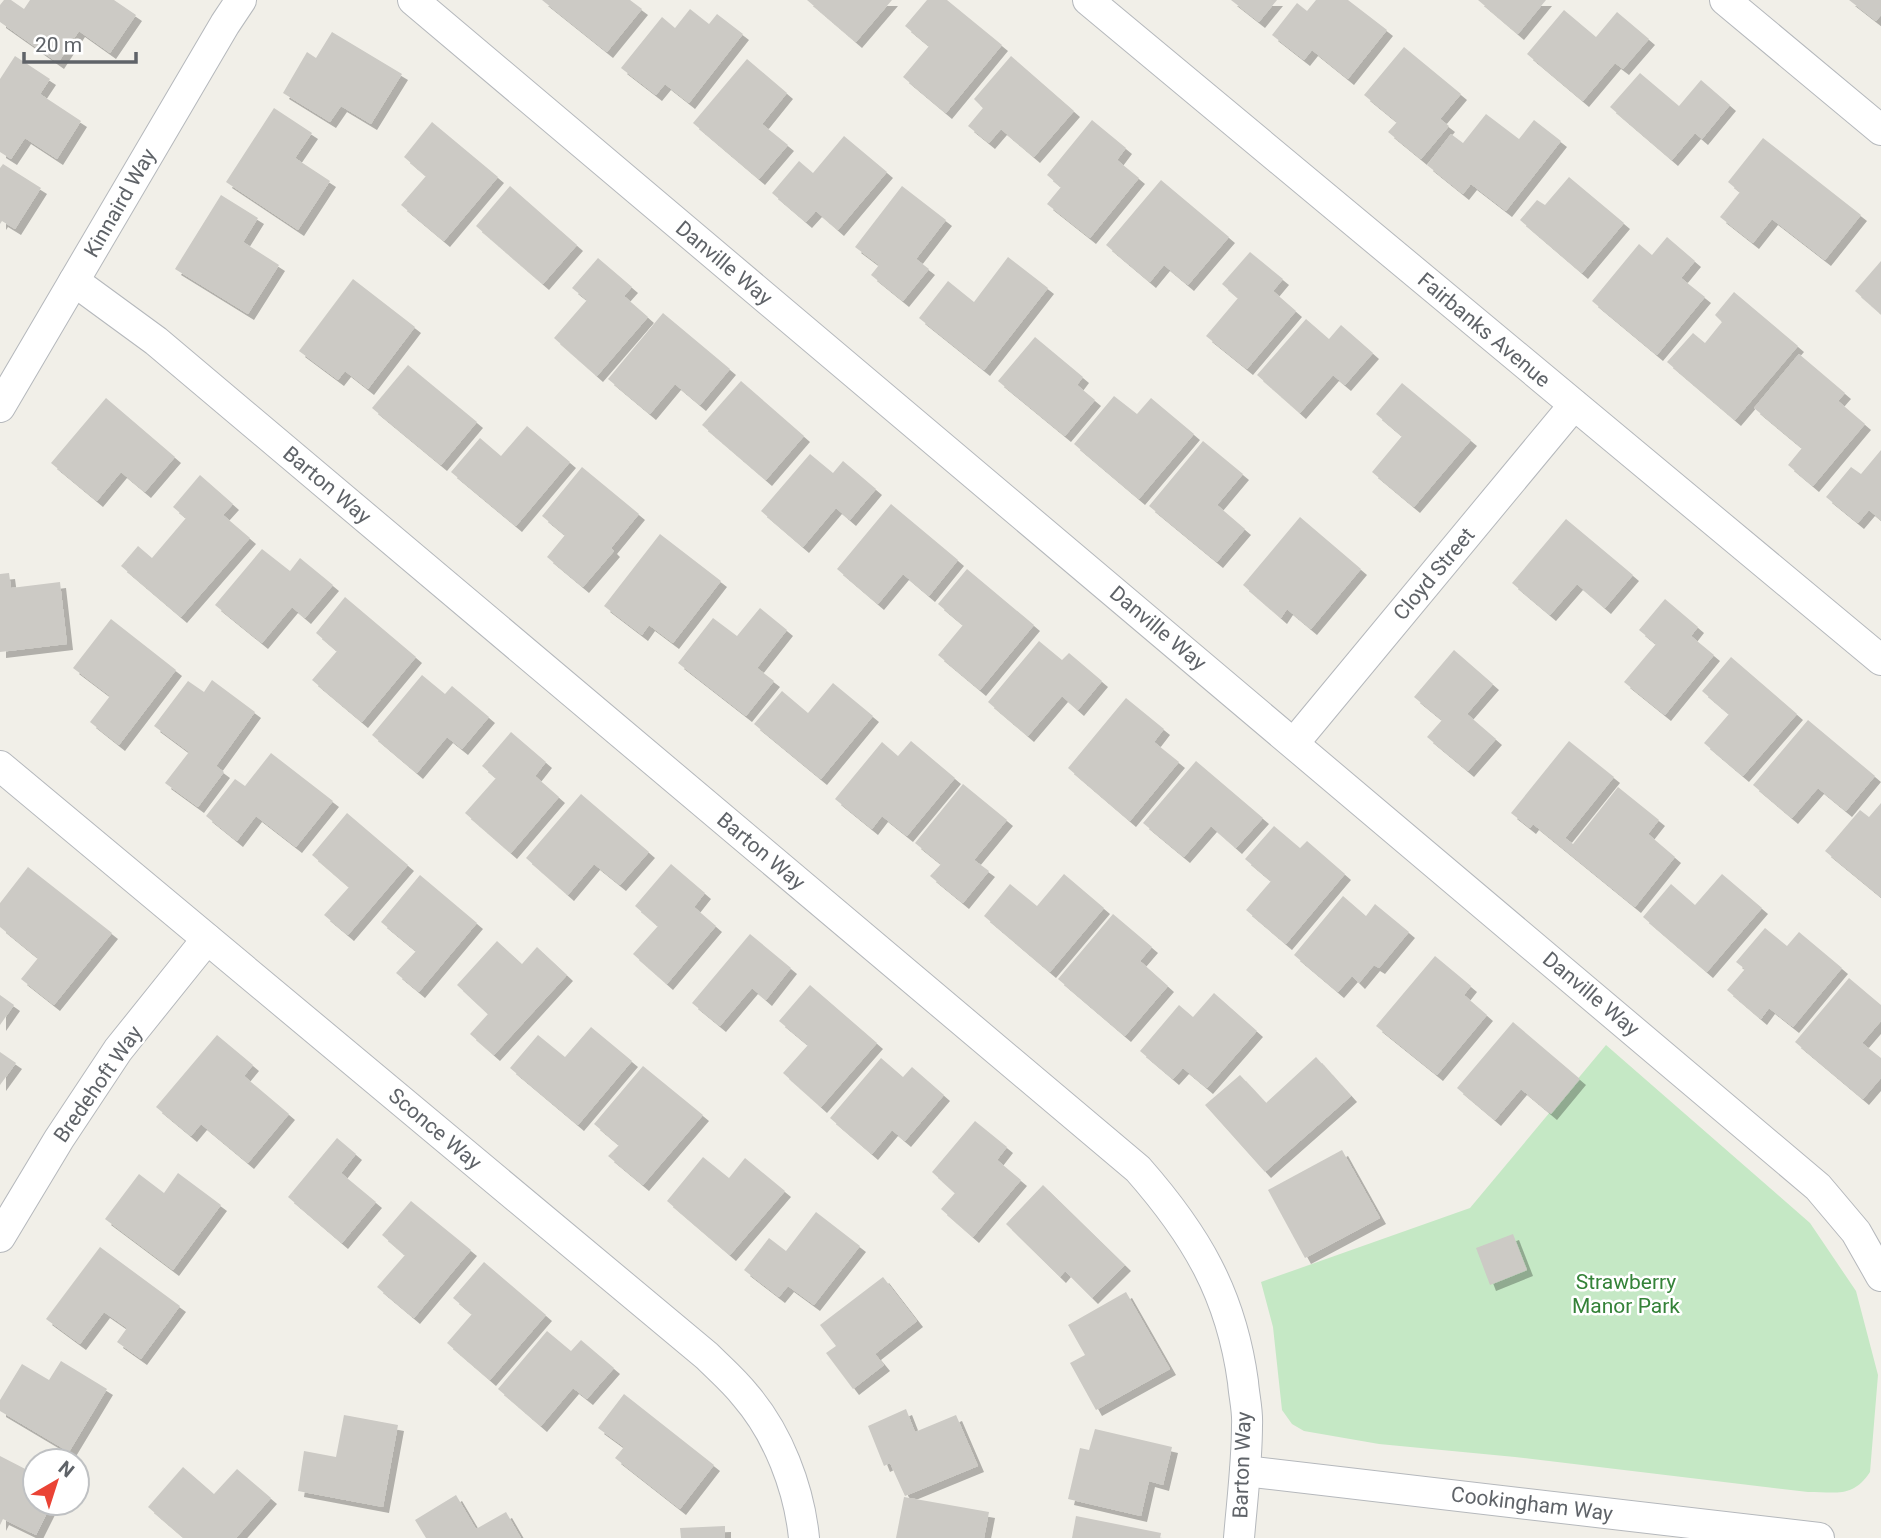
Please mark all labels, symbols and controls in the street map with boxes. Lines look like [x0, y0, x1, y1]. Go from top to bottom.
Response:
scale bar [24, 21, 136, 65]
text: 20 m [35, 33, 82, 57]
street label: Kinnaird Way [79, 144, 161, 262]
street label: Danville Way [671, 216, 777, 310]
street label: Fairbanks Avenue [1413, 268, 1555, 392]
street label: Barton Way [278, 441, 376, 529]
street label: Cloyd Street [1389, 523, 1480, 625]
street label: Danville Way [1105, 581, 1211, 675]
street label: Barton Way [712, 807, 810, 895]
street label: Danville Way [1538, 947, 1644, 1041]
street label: Bredehoft Way [49, 1021, 147, 1147]
street label: Sconce Way [384, 1083, 486, 1175]
park label: Strawberry Manor Park [1572, 1270, 1680, 1318]
street label: Barton Way [1228, 1411, 1256, 1519]
north arrow [21, 1447, 91, 1517]
text: N [54, 1456, 79, 1482]
street label: Cookingham Way [1450, 1482, 1614, 1526]

